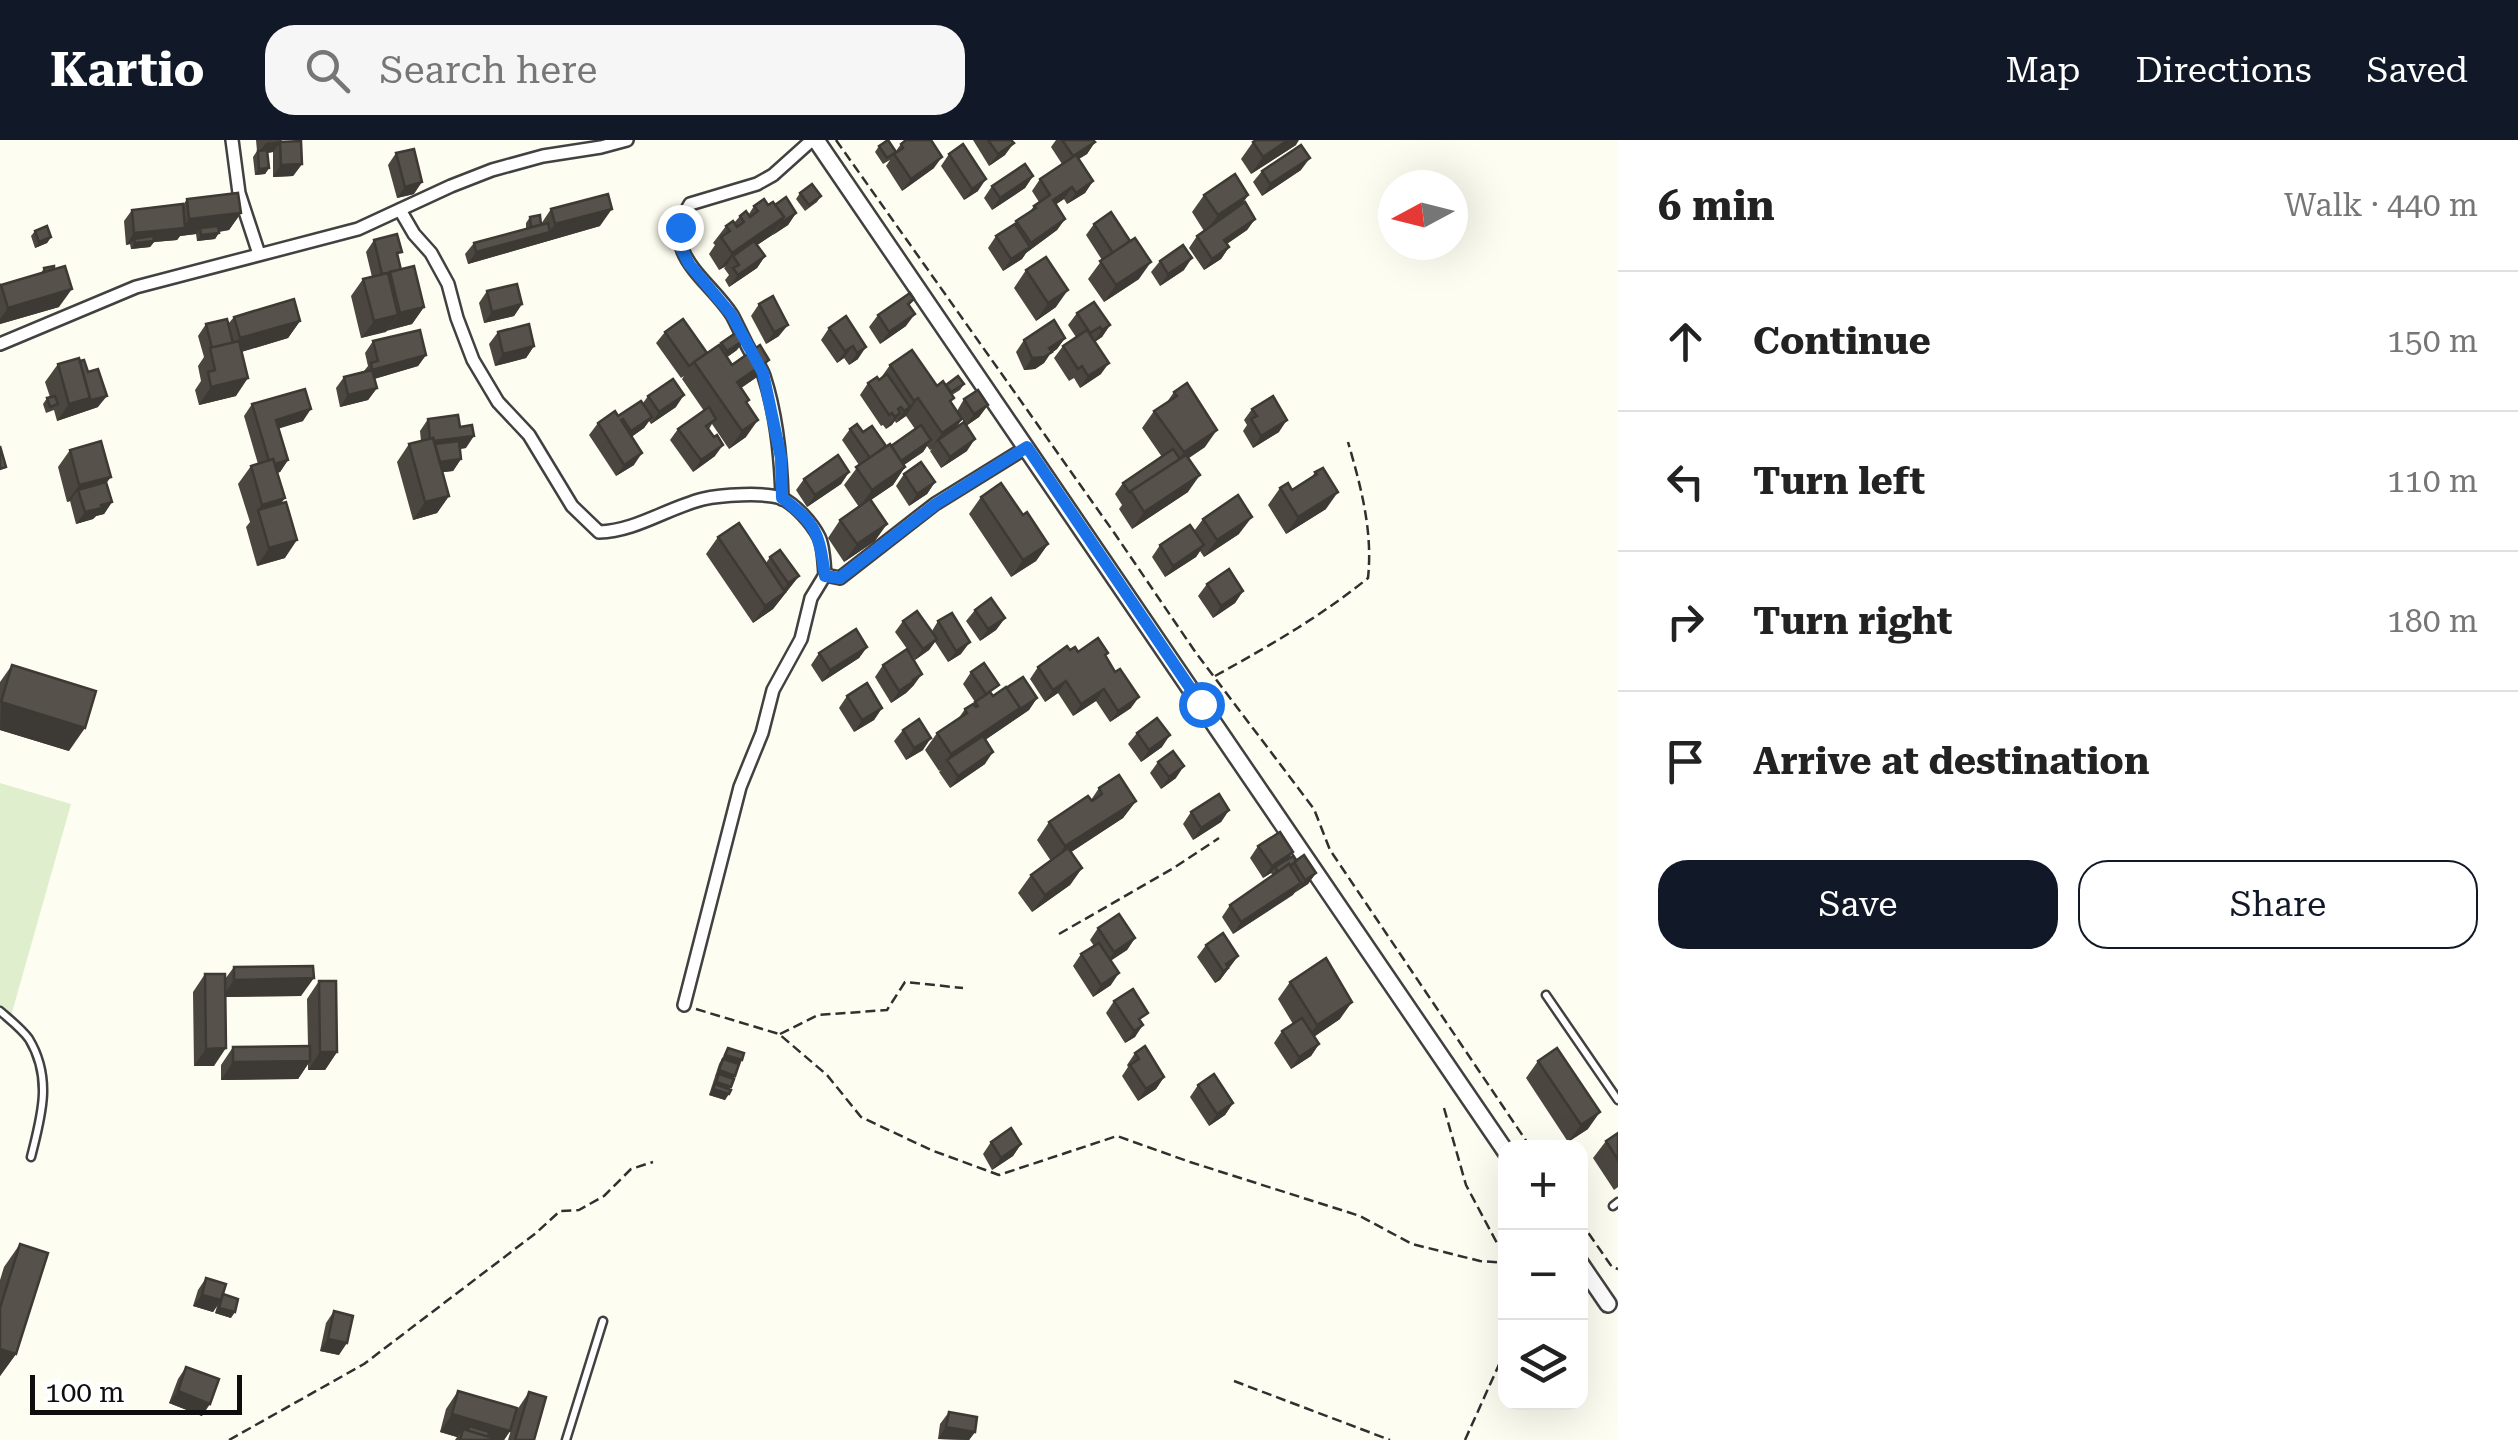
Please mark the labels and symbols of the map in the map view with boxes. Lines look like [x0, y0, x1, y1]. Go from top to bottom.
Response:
north arrow [1378, 170, 1468, 260]
route end [658, 205, 704, 251]
route start [1179, 682, 1225, 728]
scale bar [30, 1370, 242, 1414]

